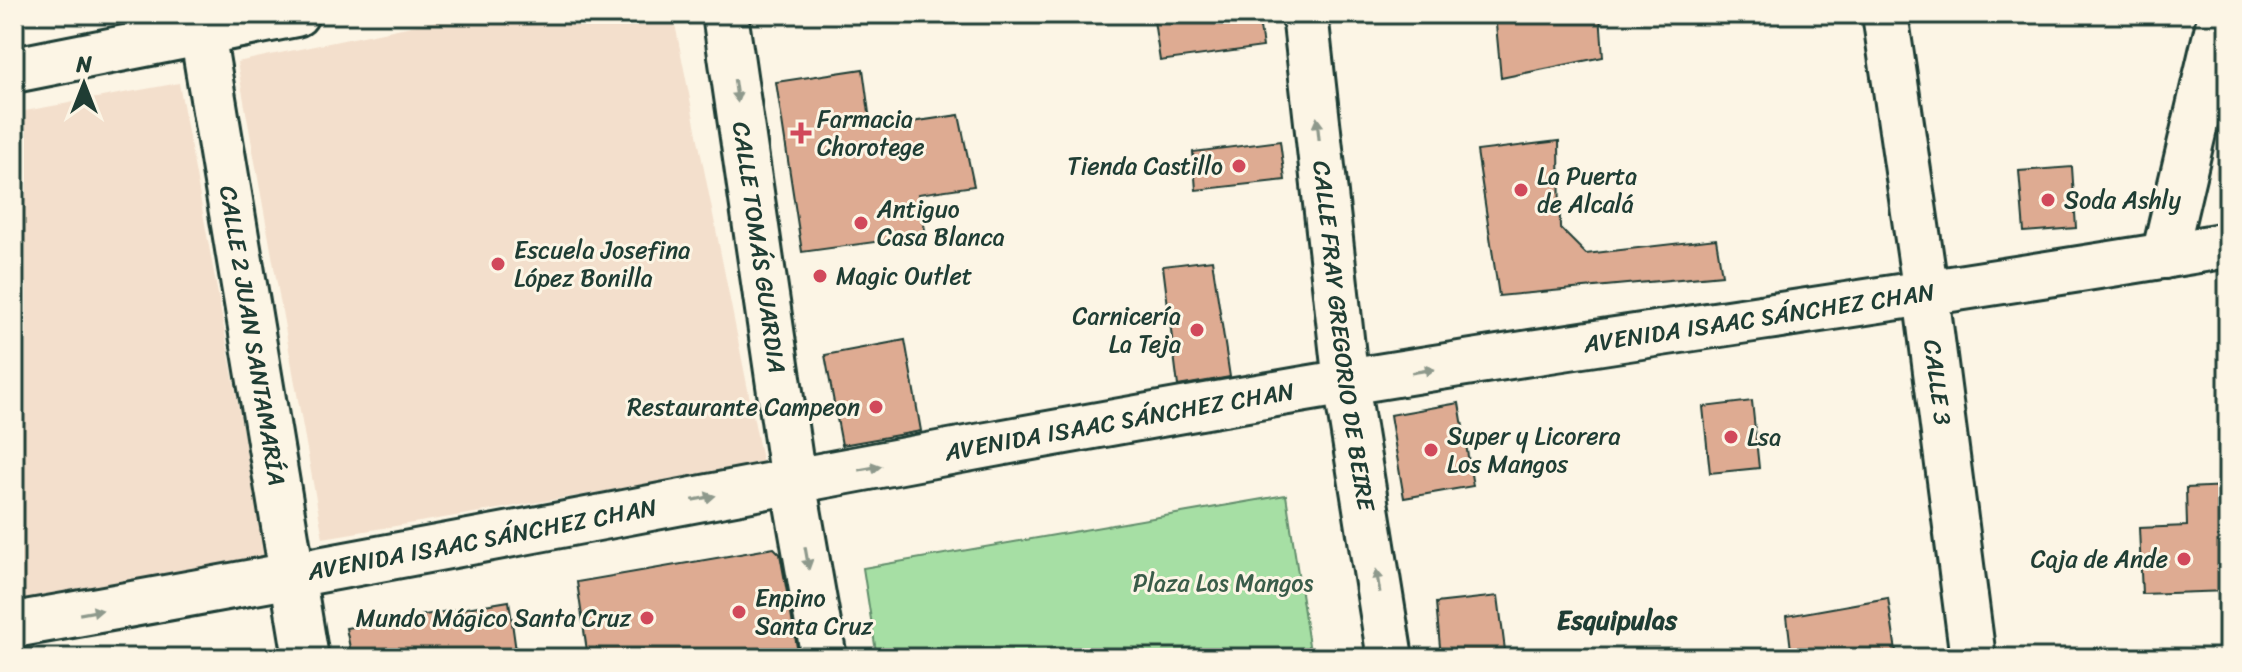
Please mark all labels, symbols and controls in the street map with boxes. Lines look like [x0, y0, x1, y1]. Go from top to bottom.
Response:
north arrow [44, 44, 124, 124]
text: N [75, 45, 92, 84]
one-way arrow [730, 79, 743, 104]
place label: Farmacia Chorotege [817, 98, 924, 168]
one-way arrow [1312, 116, 1325, 141]
street label: CALLE TOMÁS GUARDIA [720, 119, 798, 376]
marker: Farmacia Chorotege [792, 124, 810, 142]
place label: Tienda Castillo [1067, 145, 1223, 187]
place label: La Puerta de Alcalá [1537, 155, 1637, 225]
marker: Tienda Castillo [1230, 157, 1248, 175]
street label: CALLE FRAY GREGORIO DE BEIRE [1300, 158, 1387, 515]
place label: Soda Ashly [2064, 179, 2181, 221]
marker: La Puerta de Alcalá [1512, 181, 1530, 199]
street label: CALLE 2 JUAN SANTAMARÍA [207, 183, 298, 489]
place label: Antiguo Casa Blanca [876, 188, 1005, 258]
marker: Soda Ashly [2039, 191, 2057, 209]
marker: Antiguo Casa Blanca [852, 214, 870, 232]
place label: Escuela Josefina López Bonilla [514, 229, 690, 299]
marker: Escuela Josefina López Bonilla [489, 255, 507, 273]
place label: Magic Outlet [836, 255, 972, 297]
marker: Magic Outlet [811, 267, 829, 285]
street label: AVENIDA ISAAC SÁNCHEZ CHAN [1580, 271, 1938, 366]
place label: Carnicería La Teja [1073, 295, 1181, 365]
marker: Carnicería La Teja [1188, 321, 1206, 339]
street label: CALLE 3 [1911, 337, 1964, 427]
one-way arrow [1411, 364, 1436, 377]
street label: AVENIDA ISAAC SÁNCHEZ CHAN [940, 370, 1298, 474]
place label: Restaurante Campeon [627, 386, 860, 428]
marker: Restaurante Campeon [867, 398, 885, 416]
place label: Super y Licorera Los Mangos [1447, 415, 1621, 485]
place label: Lsa [1747, 416, 1781, 458]
marker: Lsa [1722, 428, 1740, 446]
marker: Super y Licorera Los Mangos [1422, 441, 1440, 459]
one-way arrow [858, 461, 883, 473]
street label: AVENIDA ISAAC SÁNCHEZ CHAN [303, 486, 661, 593]
one-way arrow [692, 492, 717, 504]
place label: Caja de Ande [2031, 538, 2168, 580]
one-way arrow [801, 546, 813, 571]
marker: Caja de Ande [2175, 550, 2193, 568]
park label: Plaza Los Mangos [1133, 562, 1314, 604]
one-way arrow [1371, 568, 1383, 593]
place label: Enpino Santa Cruz [755, 577, 874, 647]
place label: Mundo Mágico Santa Cruz [356, 597, 632, 639]
district label: Esquipulas [1557, 597, 1678, 643]
marker: Enpino Santa Cruz [730, 603, 748, 621]
one-way arrow [79, 605, 104, 617]
marker: Mundo Mágico Santa Cruz [638, 609, 656, 627]

